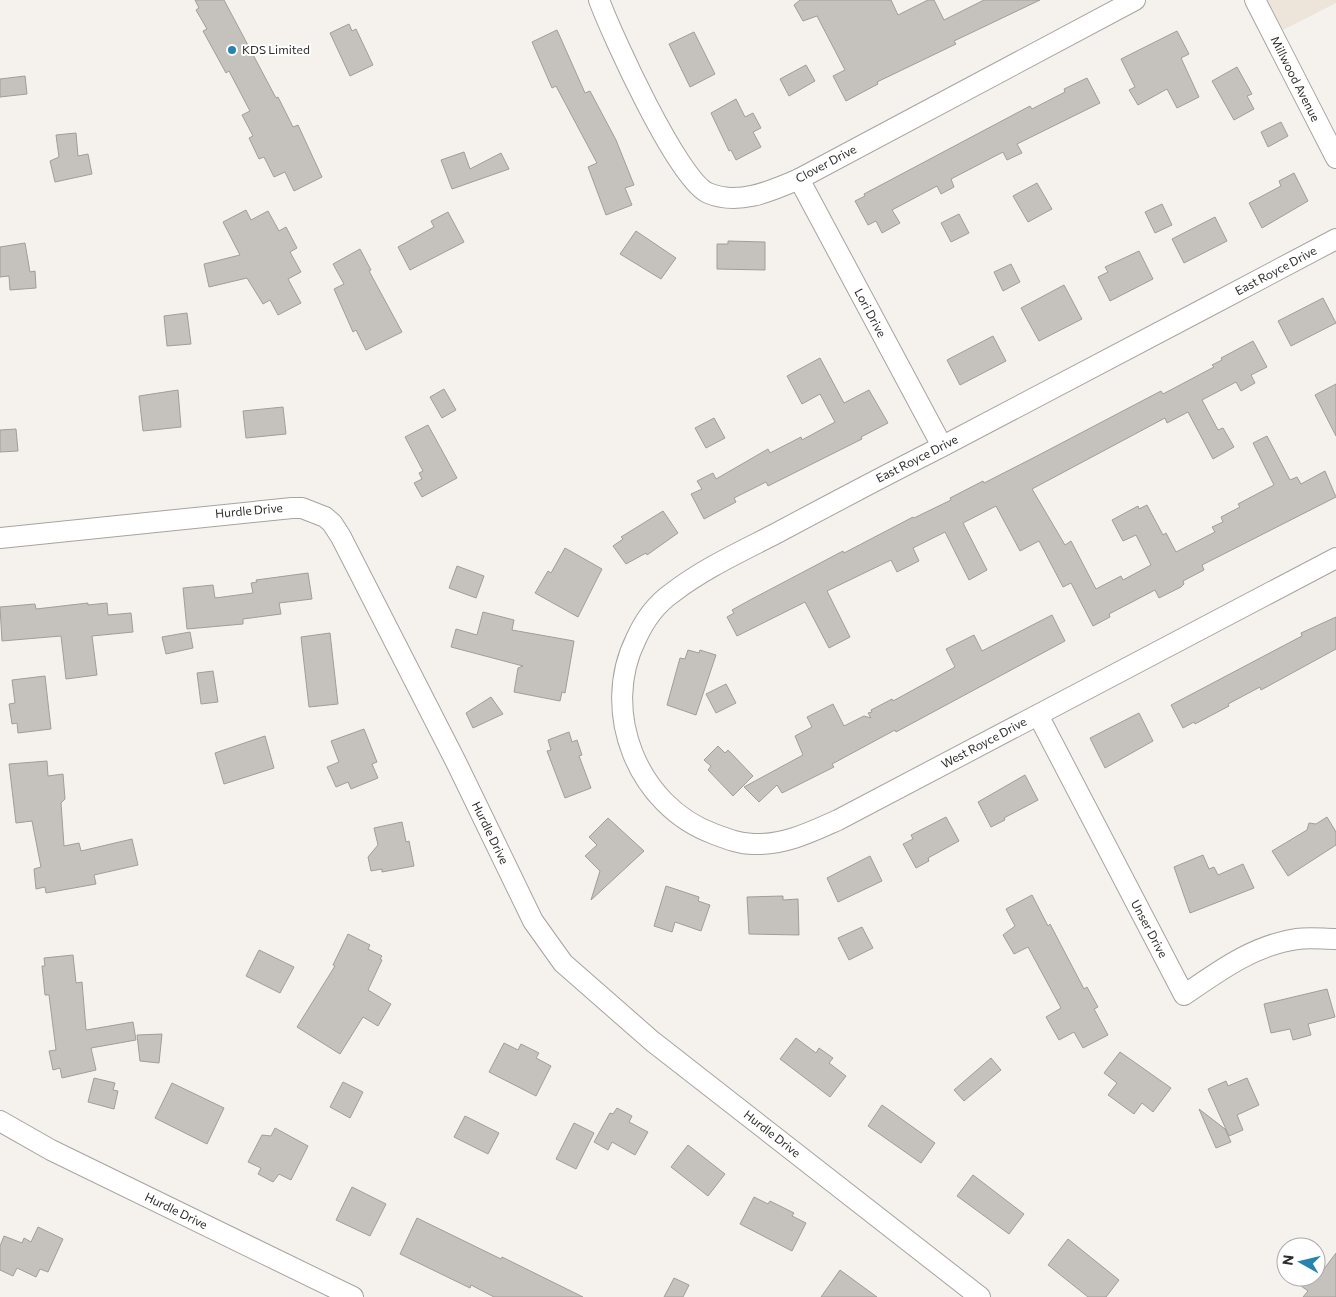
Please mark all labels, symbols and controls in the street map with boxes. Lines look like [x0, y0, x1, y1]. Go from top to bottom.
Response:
street label: Millwood Avenue [1268, 34, 1323, 123]
place label: KDS Limited [242, 42, 310, 56]
marker: KDS Limited [226, 44, 238, 56]
street label: Clover Drive [793, 141, 858, 185]
street label: East Royce Drive [1232, 243, 1319, 297]
street label: Lori Drive [852, 286, 890, 339]
street label: East Royce Drive [873, 431, 960, 485]
street label: Hurdle Drive [214, 500, 283, 520]
street label: West Royce Drive [939, 714, 1029, 770]
street label: Hurdle Drive [470, 799, 512, 866]
street label: Unser Drive [1129, 897, 1171, 960]
street label: Hurdle Drive [742, 1107, 804, 1160]
street label: Hurdle Drive [143, 1189, 210, 1231]
north arrow [1276, 1237, 1326, 1287]
text: N [1278, 1254, 1297, 1267]

